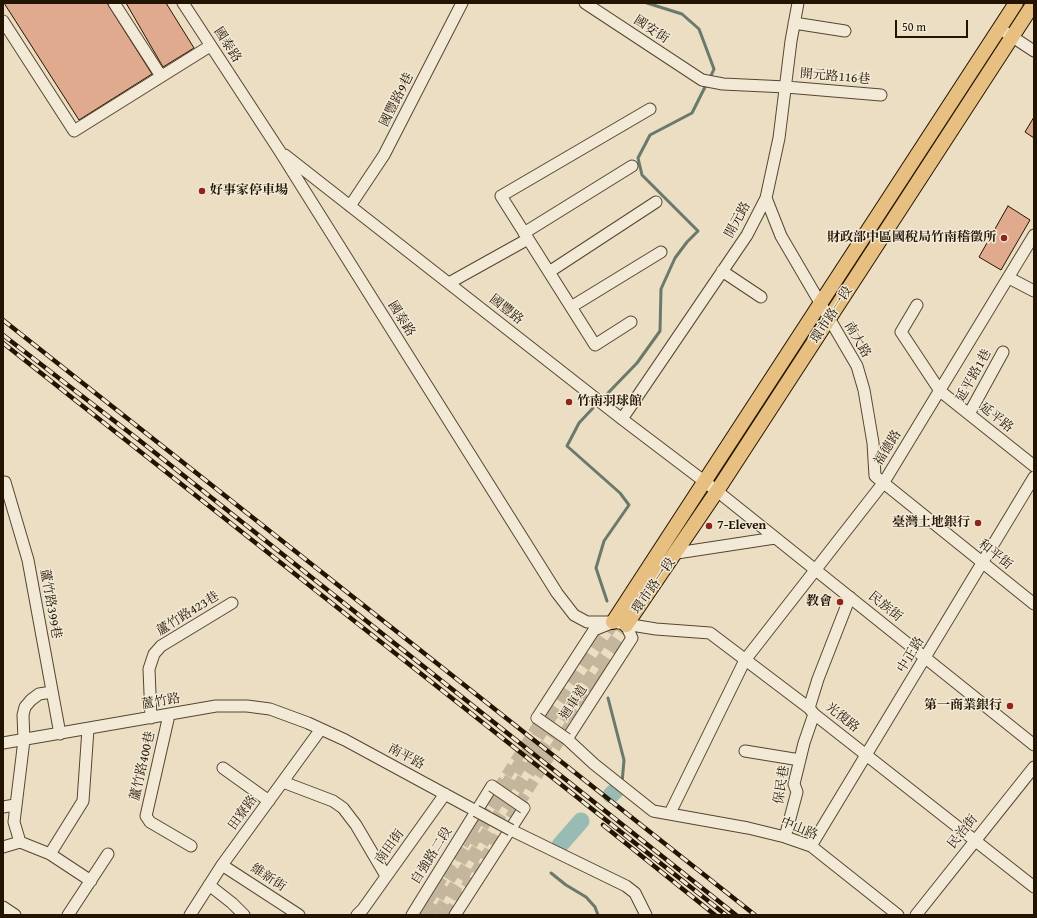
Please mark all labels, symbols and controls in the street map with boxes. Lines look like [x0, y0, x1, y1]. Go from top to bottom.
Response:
scale bar [897, 12, 970, 38]
street label: 國安街 [630, 13, 672, 47]
text: 50 m [902, 18, 926, 35]
street label: 國泰路 [210, 24, 244, 66]
street label: 開元路116巷 [799, 66, 871, 88]
street label: 國豐路9巷 [377, 71, 417, 129]
place label: 好事家停車場 [210, 183, 288, 199]
marker: 好事家停車場 [197, 186, 207, 196]
street label: 開元路 [722, 199, 754, 241]
place label: 財政部中區國稅局竹南稽徵所 [827, 230, 996, 246]
marker: 財政部中區國稅局竹南稽徵所 [999, 233, 1009, 243]
street label: 環市路一段 [808, 283, 856, 347]
street label: 國豐路 [486, 292, 526, 328]
street label: 國泰路 [384, 298, 418, 340]
street label: 南大路 [840, 319, 874, 361]
street label: 延平路1巷 [953, 347, 995, 405]
place label: 竹南羽球館 [577, 394, 642, 410]
marker: 竹南羽球館 [564, 397, 574, 407]
street label: 延平路 [976, 400, 1016, 436]
street label: 福德路 [871, 427, 905, 469]
place label: 臺灣土地銀行 [892, 515, 970, 531]
place label: 7-Eleven [717, 518, 766, 534]
marker: 臺灣土地銀行 [973, 518, 983, 528]
marker: 7-Eleven [704, 521, 714, 531]
street label: 和平街 [975, 537, 1015, 573]
street label: 環市路一段 [629, 555, 679, 617]
street label: 蘆竹路399巷 [36, 568, 64, 640]
street label: 蘆竹路423巷 [154, 589, 222, 639]
street label: 民族街 [865, 589, 905, 625]
place label: 教會 [806, 594, 832, 610]
marker: 教會 [835, 597, 845, 607]
street label: 中正路 [894, 634, 928, 676]
street label: 迴車道 [557, 682, 591, 724]
street label: 蘆竹路 [140, 691, 182, 713]
place label: 第一商業銀行 [924, 698, 1002, 714]
street label: 光復路 [822, 700, 862, 736]
marker: 第一商業銀行 [1005, 701, 1015, 711]
street label: 蘆竹路400巷 [127, 730, 159, 802]
street label: 南平路 [385, 741, 427, 773]
street label: 保民巷 [771, 765, 793, 805]
street label: 田寮路 [225, 793, 261, 833]
street label: 民治街 [945, 812, 981, 852]
street label: 中山路 [778, 814, 820, 844]
street label: 自強路二段 [408, 824, 456, 888]
street label: 南田街 [372, 827, 408, 867]
street label: 維新街 [247, 861, 289, 895]

